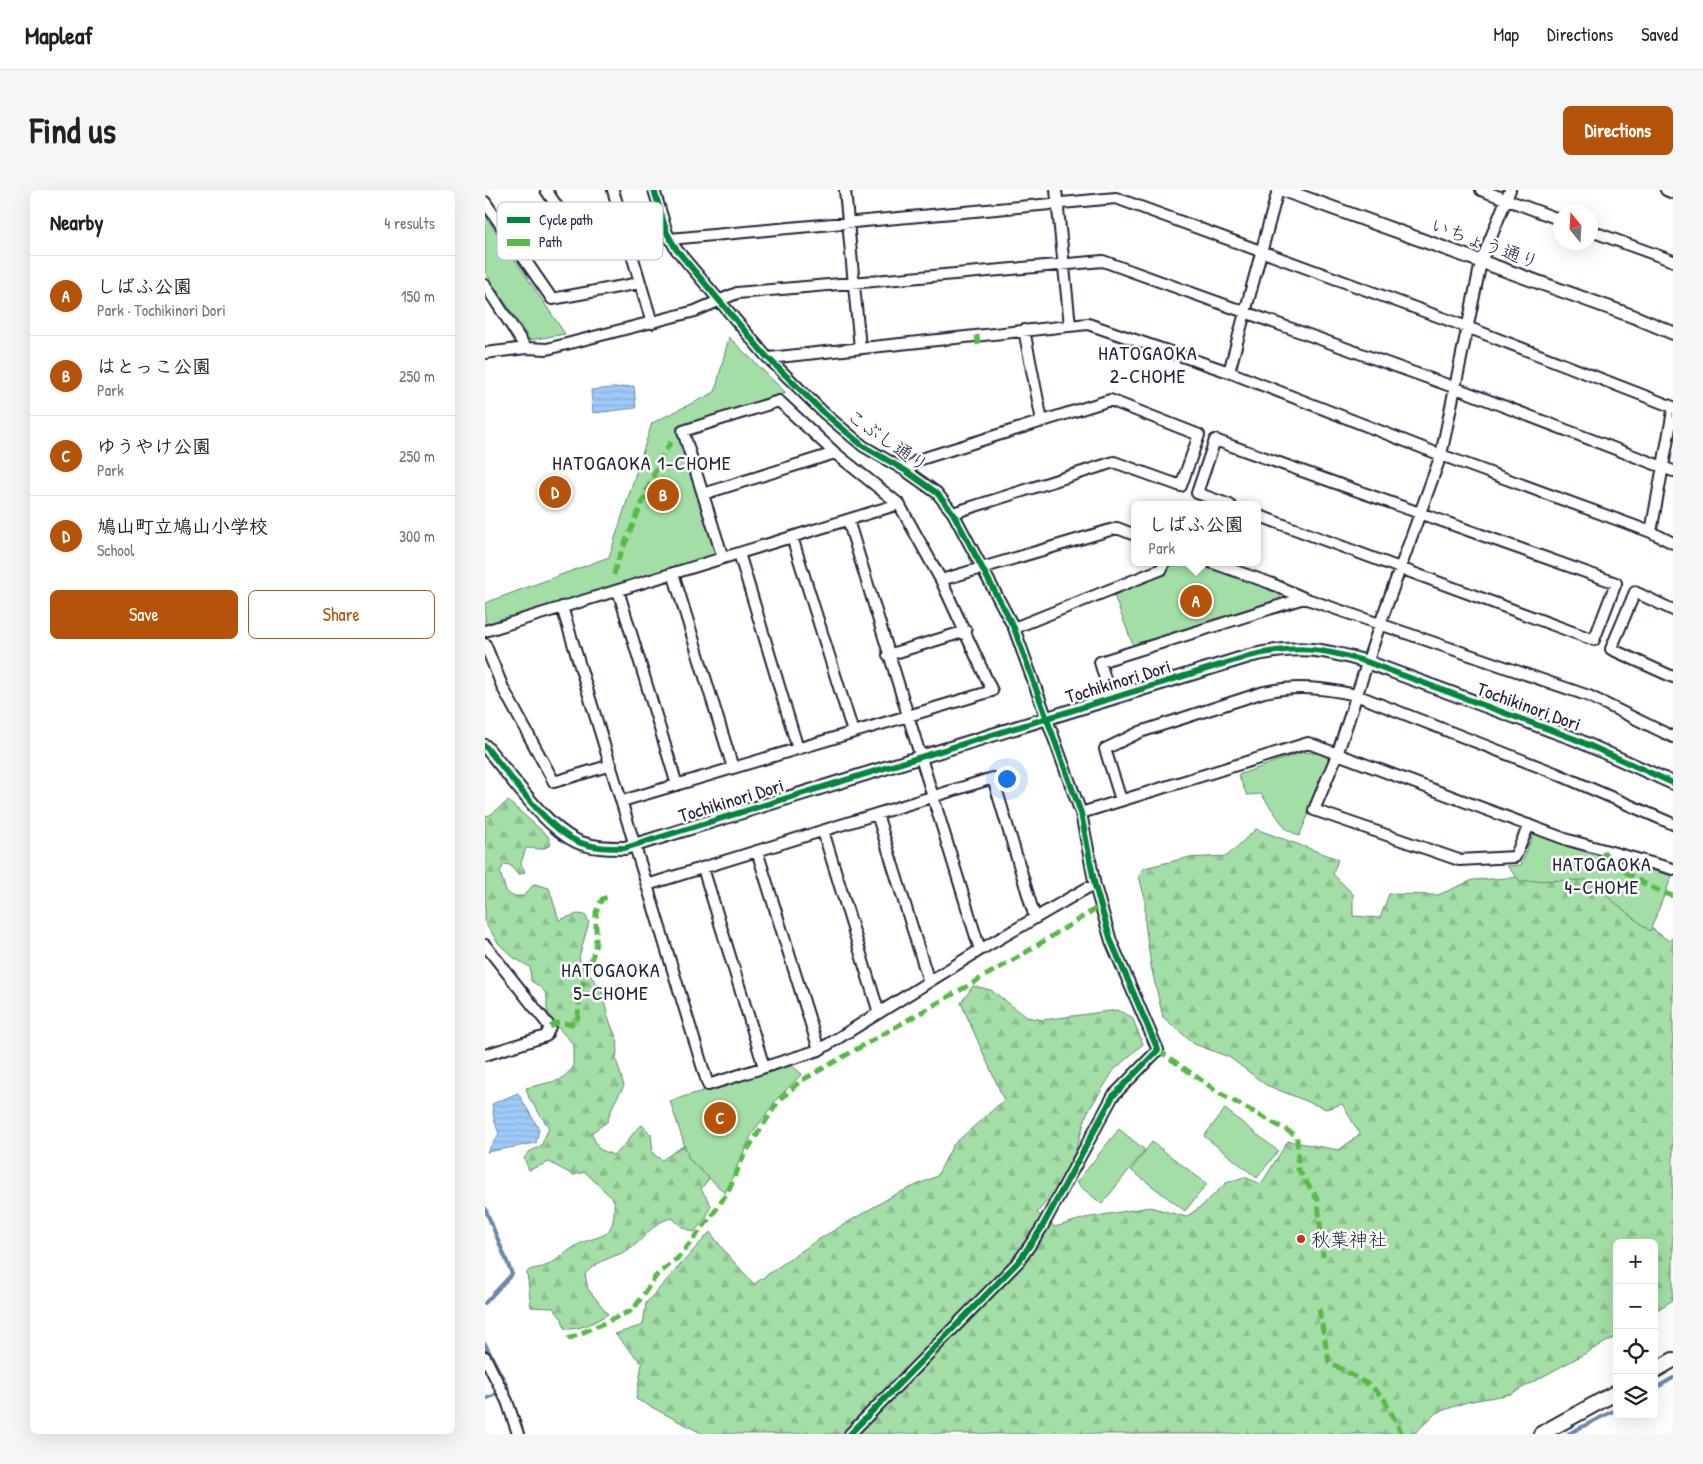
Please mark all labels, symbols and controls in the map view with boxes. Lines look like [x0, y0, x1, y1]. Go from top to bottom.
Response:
text: Mapleaf [25, 19, 93, 51]
text: Map [1494, 22, 1519, 47]
text: Directions [1547, 22, 1613, 47]
text: Saved [1641, 22, 1678, 47]
button: Directions [1563, 106, 1673, 155]
text: Find us [30, 107, 116, 154]
legend [497, 202, 663, 260]
north arrow [1553, 205, 1598, 250]
text: Nearby [50, 208, 103, 237]
text: Cycle path [539, 210, 593, 230]
street label: いちょう通り [1427, 211, 1543, 275]
text: 4 results [384, 212, 435, 234]
text: Path [539, 232, 562, 251]
text: しばふ公園 [97, 273, 192, 299]
text: A [62, 285, 70, 307]
text: 150 m [401, 285, 435, 307]
text: Park · Tochikinori Dori [97, 299, 226, 321]
district label: HATOGAOKA 2-CHOME [1098, 339, 1198, 389]
text: はとっこ公園 [97, 353, 211, 379]
text: B [62, 365, 70, 387]
text: 250 m [399, 365, 435, 387]
text: Park [97, 379, 124, 401]
street label: こぶし通り [842, 402, 934, 478]
text: ゆうやけ公園 [97, 433, 211, 459]
text: C [62, 445, 70, 467]
text: 250 m [399, 445, 435, 467]
district label: HATOGAOKA 1-CHOME [552, 449, 732, 476]
text: Park [97, 459, 124, 481]
pin: D [539, 473, 571, 511]
pin: B [647, 476, 679, 514]
popup [1131, 501, 1261, 566]
text: しばふ公園 [1148, 511, 1244, 537]
text: 鳩山町立鳩山小学校 [97, 513, 268, 539]
text: D [62, 525, 70, 547]
text: 300 m [399, 525, 435, 547]
text: Park [1148, 537, 1175, 559]
text: School [97, 539, 134, 561]
pin: A [1180, 582, 1212, 620]
button: Save [50, 590, 238, 639]
button: Share [248, 590, 435, 639]
street label: Tochikinori Dori [1062, 653, 1174, 709]
street label: Tochikinori Dori [1473, 675, 1585, 737]
your location [994, 766, 1020, 792]
street label: Tochikinori Dori [675, 772, 787, 828]
district label: HATOGAOKA 4-CHOME [1552, 850, 1652, 900]
district label: HATOGAOKA 5-CHOME [561, 956, 661, 1006]
pin: C [704, 1099, 736, 1137]
place label: 秋葉神社 [1311, 1226, 1387, 1252]
marker: 秋葉神社 [1295, 1233, 1307, 1245]
map controls [1613, 1239, 1658, 1419]
button: + [1613, 1239, 1658, 1284]
button: − [1613, 1284, 1658, 1329]
button: locate [1613, 1329, 1658, 1374]
button: layers [1613, 1374, 1658, 1419]

